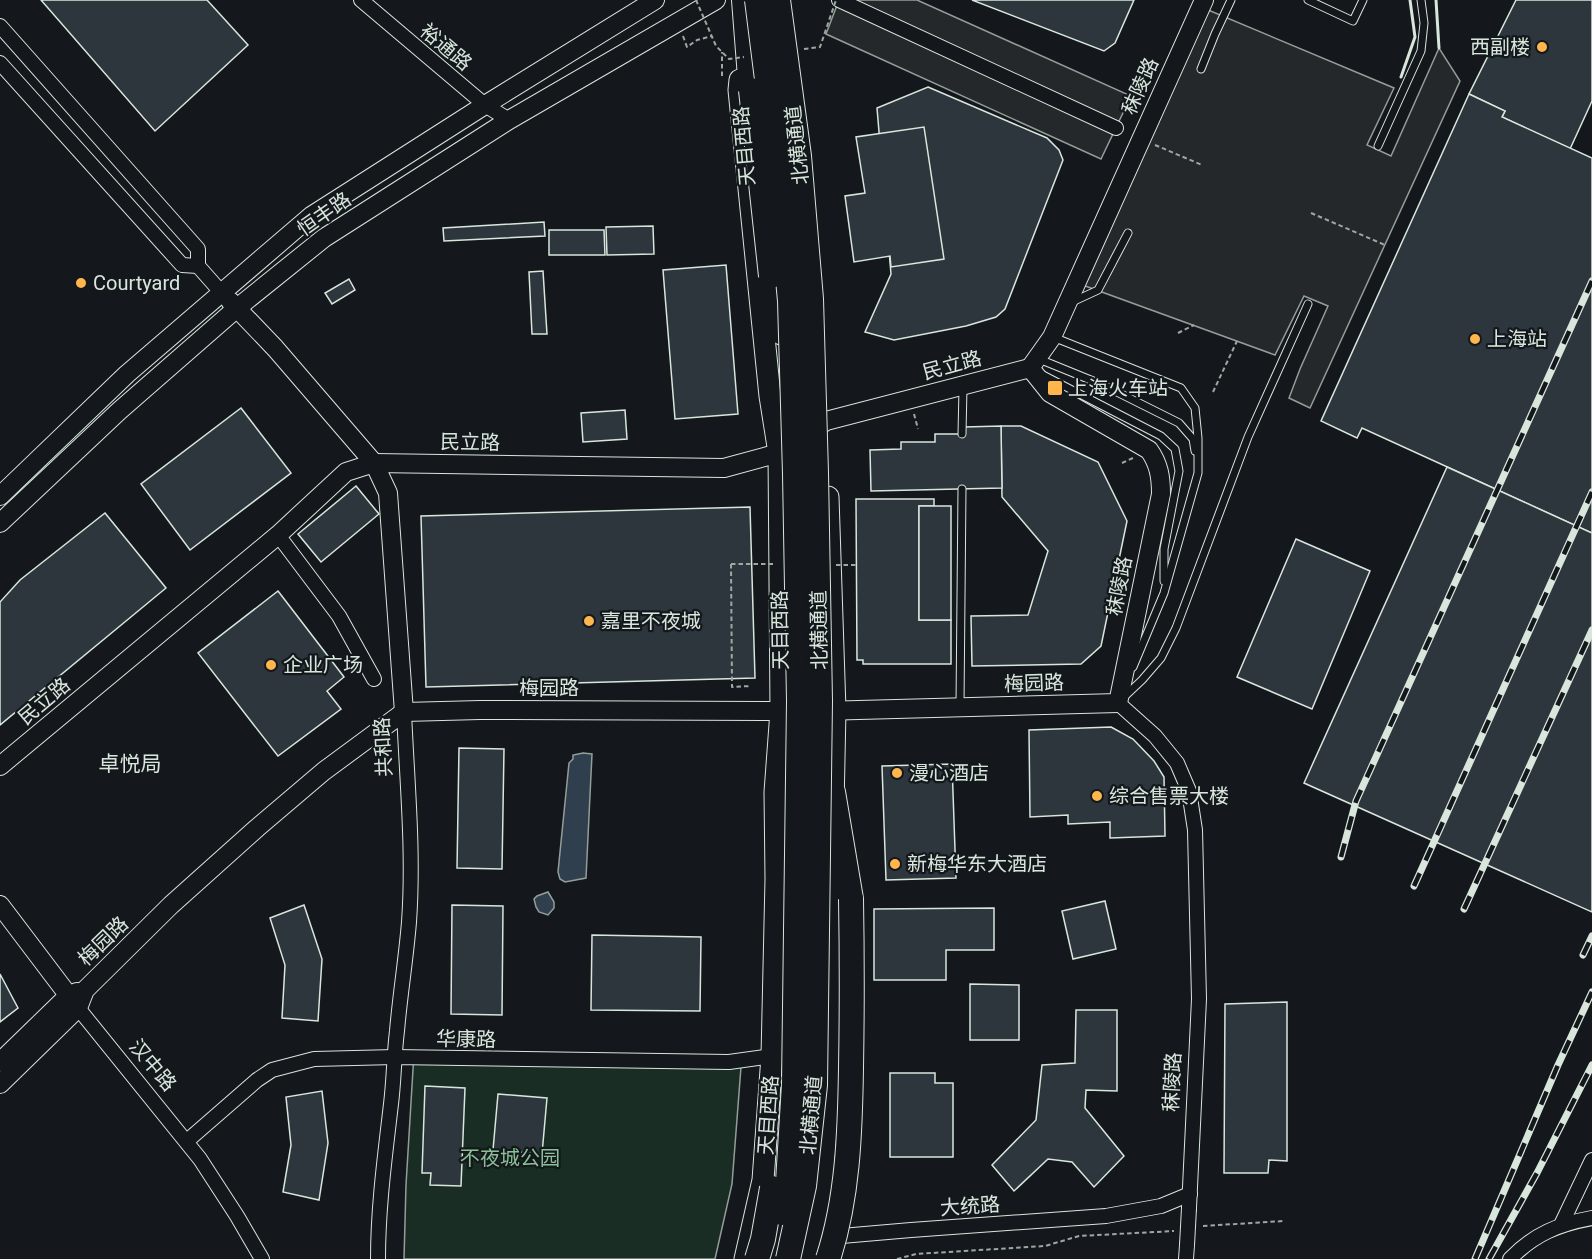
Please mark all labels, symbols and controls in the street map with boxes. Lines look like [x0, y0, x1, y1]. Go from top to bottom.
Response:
street label: 裕通路 [415, 19, 477, 75]
place label: 西副楼 [1470, 35, 1530, 59]
marker: 西副楼 [1535, 40, 1549, 54]
street label: 秣陵路 [1117, 54, 1163, 118]
street label: 北横通道 [781, 104, 813, 186]
street label: 天目西路 [729, 105, 759, 187]
street label: 恒丰路 [293, 187, 355, 241]
place label: Courtyard [93, 271, 180, 295]
marker: Courtyard [74, 276, 88, 290]
place label: 上海站 [1487, 327, 1547, 351]
marker: 上海站 [1468, 332, 1482, 346]
street label: 民立路 [920, 346, 984, 384]
place label: 上海火车站 [1068, 376, 1168, 400]
marker: 上海火车站 [1046, 379, 1064, 397]
street label: 民立路 [440, 429, 500, 455]
street label: 秣陵路 [1101, 554, 1137, 618]
street label: 天目西路 [767, 590, 793, 670]
street label: 北横通道 [806, 590, 832, 670]
place label: 嘉里不夜城 [601, 609, 701, 633]
marker: 嘉里不夜城 [582, 614, 596, 628]
place label: 企业广场 [283, 653, 363, 677]
marker: 企业广场 [264, 658, 278, 672]
street label: 梅园路 [1004, 670, 1064, 696]
street label: 民立路 [13, 673, 75, 729]
street label: 梅园路 [519, 676, 579, 700]
street label: 共和路 [369, 716, 397, 778]
district label: 卓悦局 [99, 752, 162, 776]
place label: 漫心酒店 [909, 761, 989, 785]
marker: 漫心酒店 [890, 766, 904, 780]
place label: 综合售票大楼 [1109, 784, 1229, 808]
marker: 综合售票大楼 [1090, 789, 1104, 803]
place label: 新梅华东大酒店 [907, 852, 1047, 876]
marker: 新梅华东大酒店 [888, 857, 902, 871]
street label: 梅园路 [73, 912, 133, 970]
street label: 华康路 [436, 1026, 496, 1052]
street label: 汉中路 [125, 1034, 181, 1096]
street label: 秣陵路 [1158, 1051, 1186, 1113]
street label: 天目西路 [753, 1074, 783, 1156]
street label: 北横通道 [796, 1074, 826, 1156]
park label: 不夜城公园 [460, 1146, 560, 1170]
street label: 大统路 [939, 1192, 1001, 1220]

